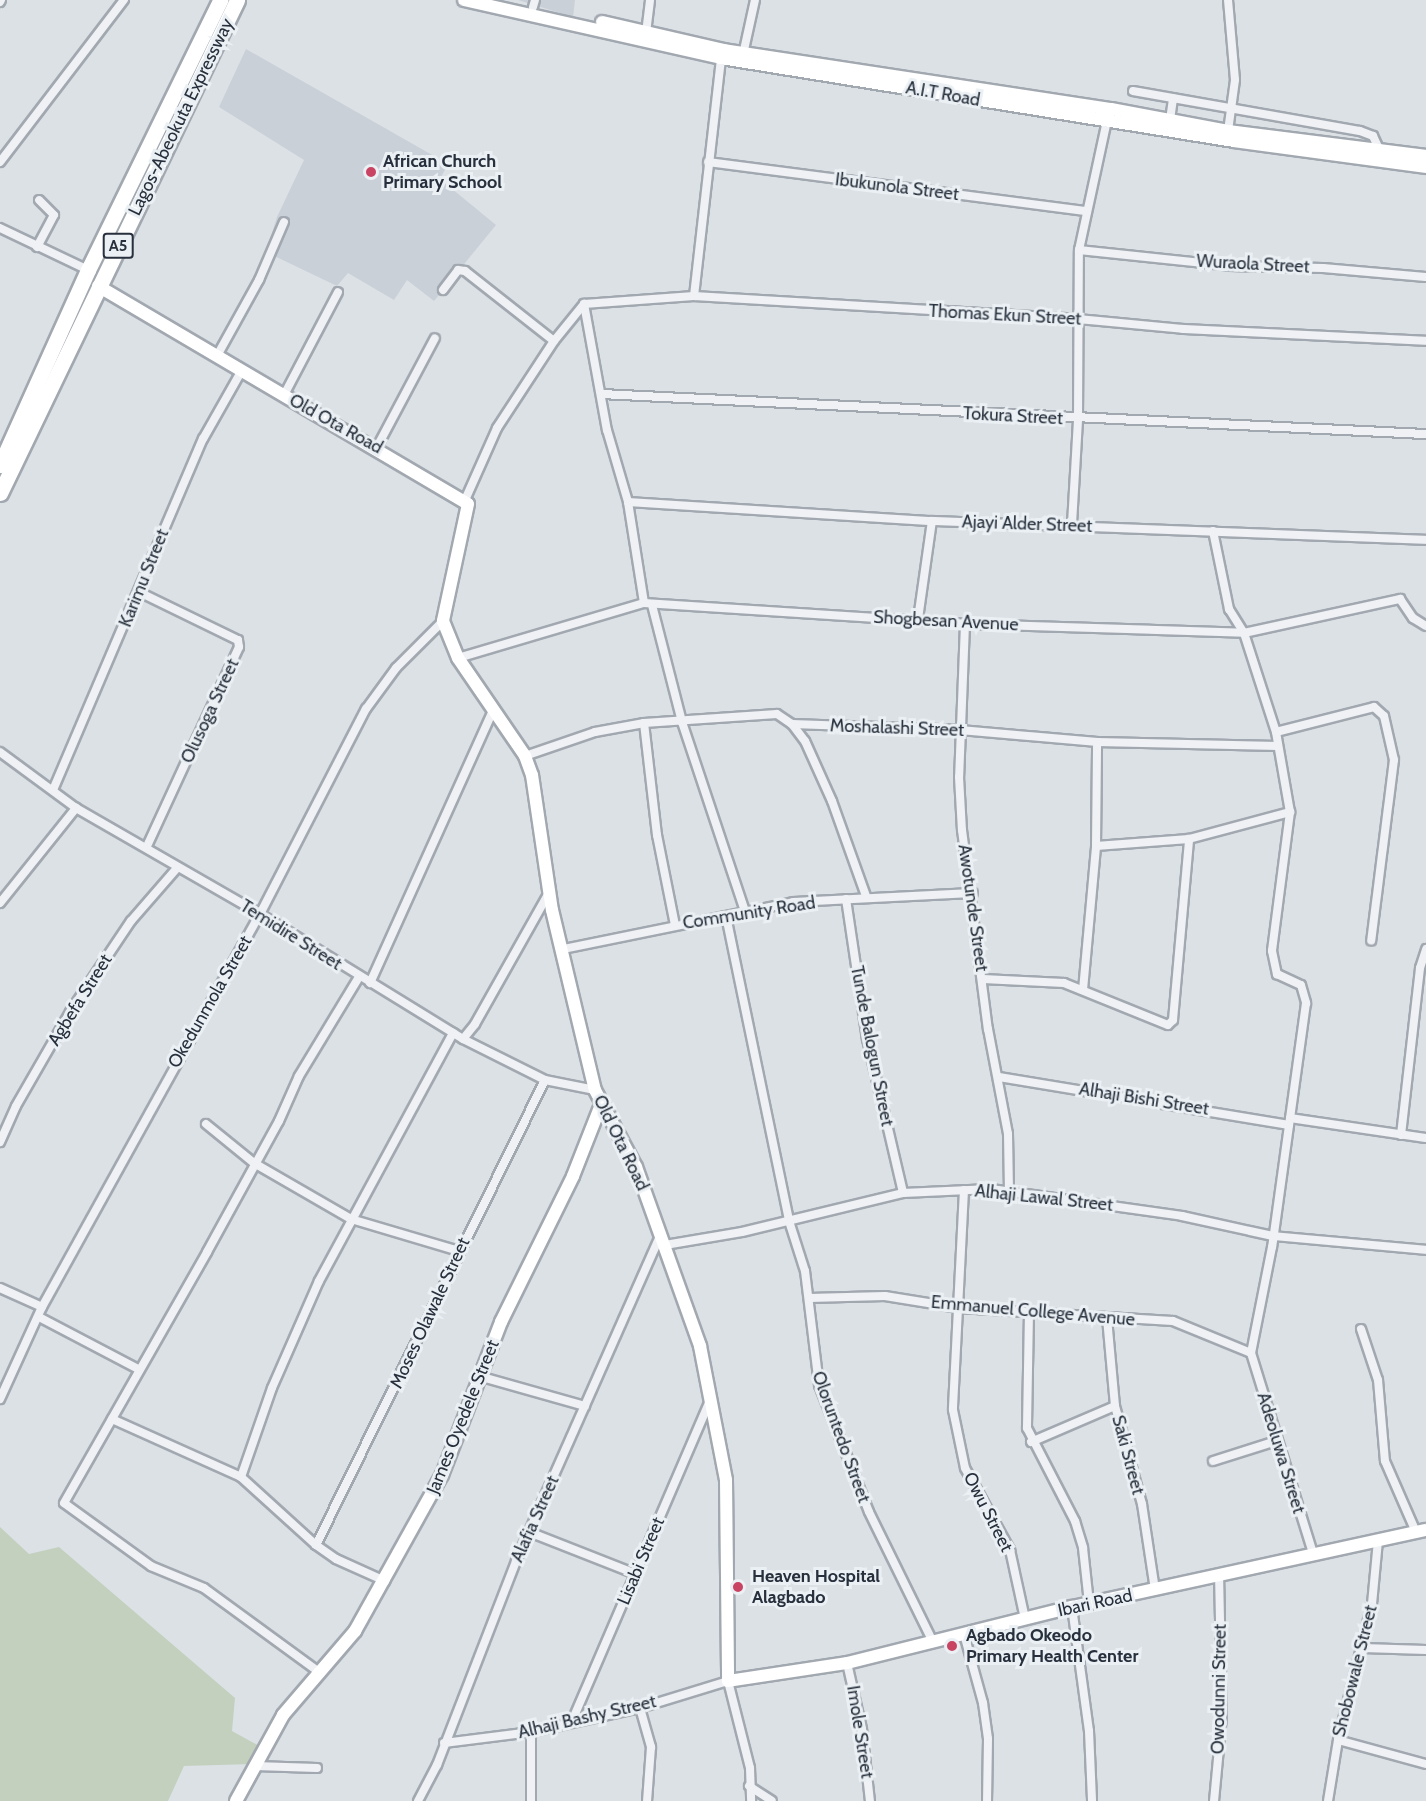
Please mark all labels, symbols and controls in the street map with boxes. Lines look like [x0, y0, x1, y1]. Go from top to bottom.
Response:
street label: Lagos-Abeokuta Expressway [124, 15, 238, 219]
street label: A.I.T Road [904, 77, 982, 111]
place label: African Church Primary School [383, 151, 502, 194]
marker: African Church Primary School [364, 165, 378, 179]
street label: Ibukunola Street [834, 169, 960, 205]
road number: A5 [102, 233, 134, 259]
street label: Wuraola Street [1196, 250, 1310, 278]
street label: Thomas Ekun Street [928, 300, 1082, 330]
street label: Old Ota Road [285, 389, 387, 459]
street label: Tokura Street [962, 403, 1064, 429]
street label: Ajayi Alder Street [961, 511, 1093, 537]
street label: Karimu Street [115, 526, 173, 630]
street label: Shogbesan Avenue [873, 606, 1019, 636]
street label: Olusoga Street [176, 655, 244, 767]
street label: Moshalashi Street [829, 715, 965, 741]
street label: Awotunde Street [953, 843, 993, 973]
street label: Community Road [681, 892, 817, 934]
street label: Temidire Street [236, 895, 346, 975]
street label: Okedunmola Street [163, 932, 257, 1072]
street label: Agbefa Street [43, 950, 117, 1050]
street label: Tunde Balogun Street [846, 964, 898, 1128]
street label: Alhaji Bishi Street [1078, 1078, 1210, 1120]
street label: Old Ota Road [589, 1092, 653, 1194]
street label: Alhaji Lawal Street [974, 1180, 1114, 1216]
street label: Moses Olawale Street [386, 1234, 474, 1392]
street label: Emmanuel College Avenue [930, 1291, 1136, 1331]
street label: James Oyedele Street [422, 1337, 504, 1497]
street label: Oloruntedo Street [807, 1368, 875, 1506]
street label: Adeoluwa Street [1252, 1390, 1310, 1516]
street label: Saki Street [1107, 1413, 1149, 1497]
street label: Owu Street [959, 1468, 1017, 1556]
street label: Alafia Street [506, 1472, 564, 1566]
street label: Lisabi Street [613, 1514, 669, 1608]
place label: Heaven Hospital Alagbado [752, 1566, 880, 1608]
marker: Heaven Hospital Alagbado [729, 1578, 747, 1596]
street label: Ibari Road [1056, 1585, 1134, 1621]
street label: Shobowale Street [1328, 1603, 1382, 1739]
street label: Owodunni Street [1207, 1624, 1231, 1754]
place label: Agbado Okeodo Primary Health Center [966, 1625, 1138, 1668]
marker: Agbado Okeodo Primary Health Center [943, 1637, 961, 1655]
street label: Imole Street [842, 1684, 878, 1780]
street label: Alhaji Bashy Street [516, 1691, 658, 1743]

